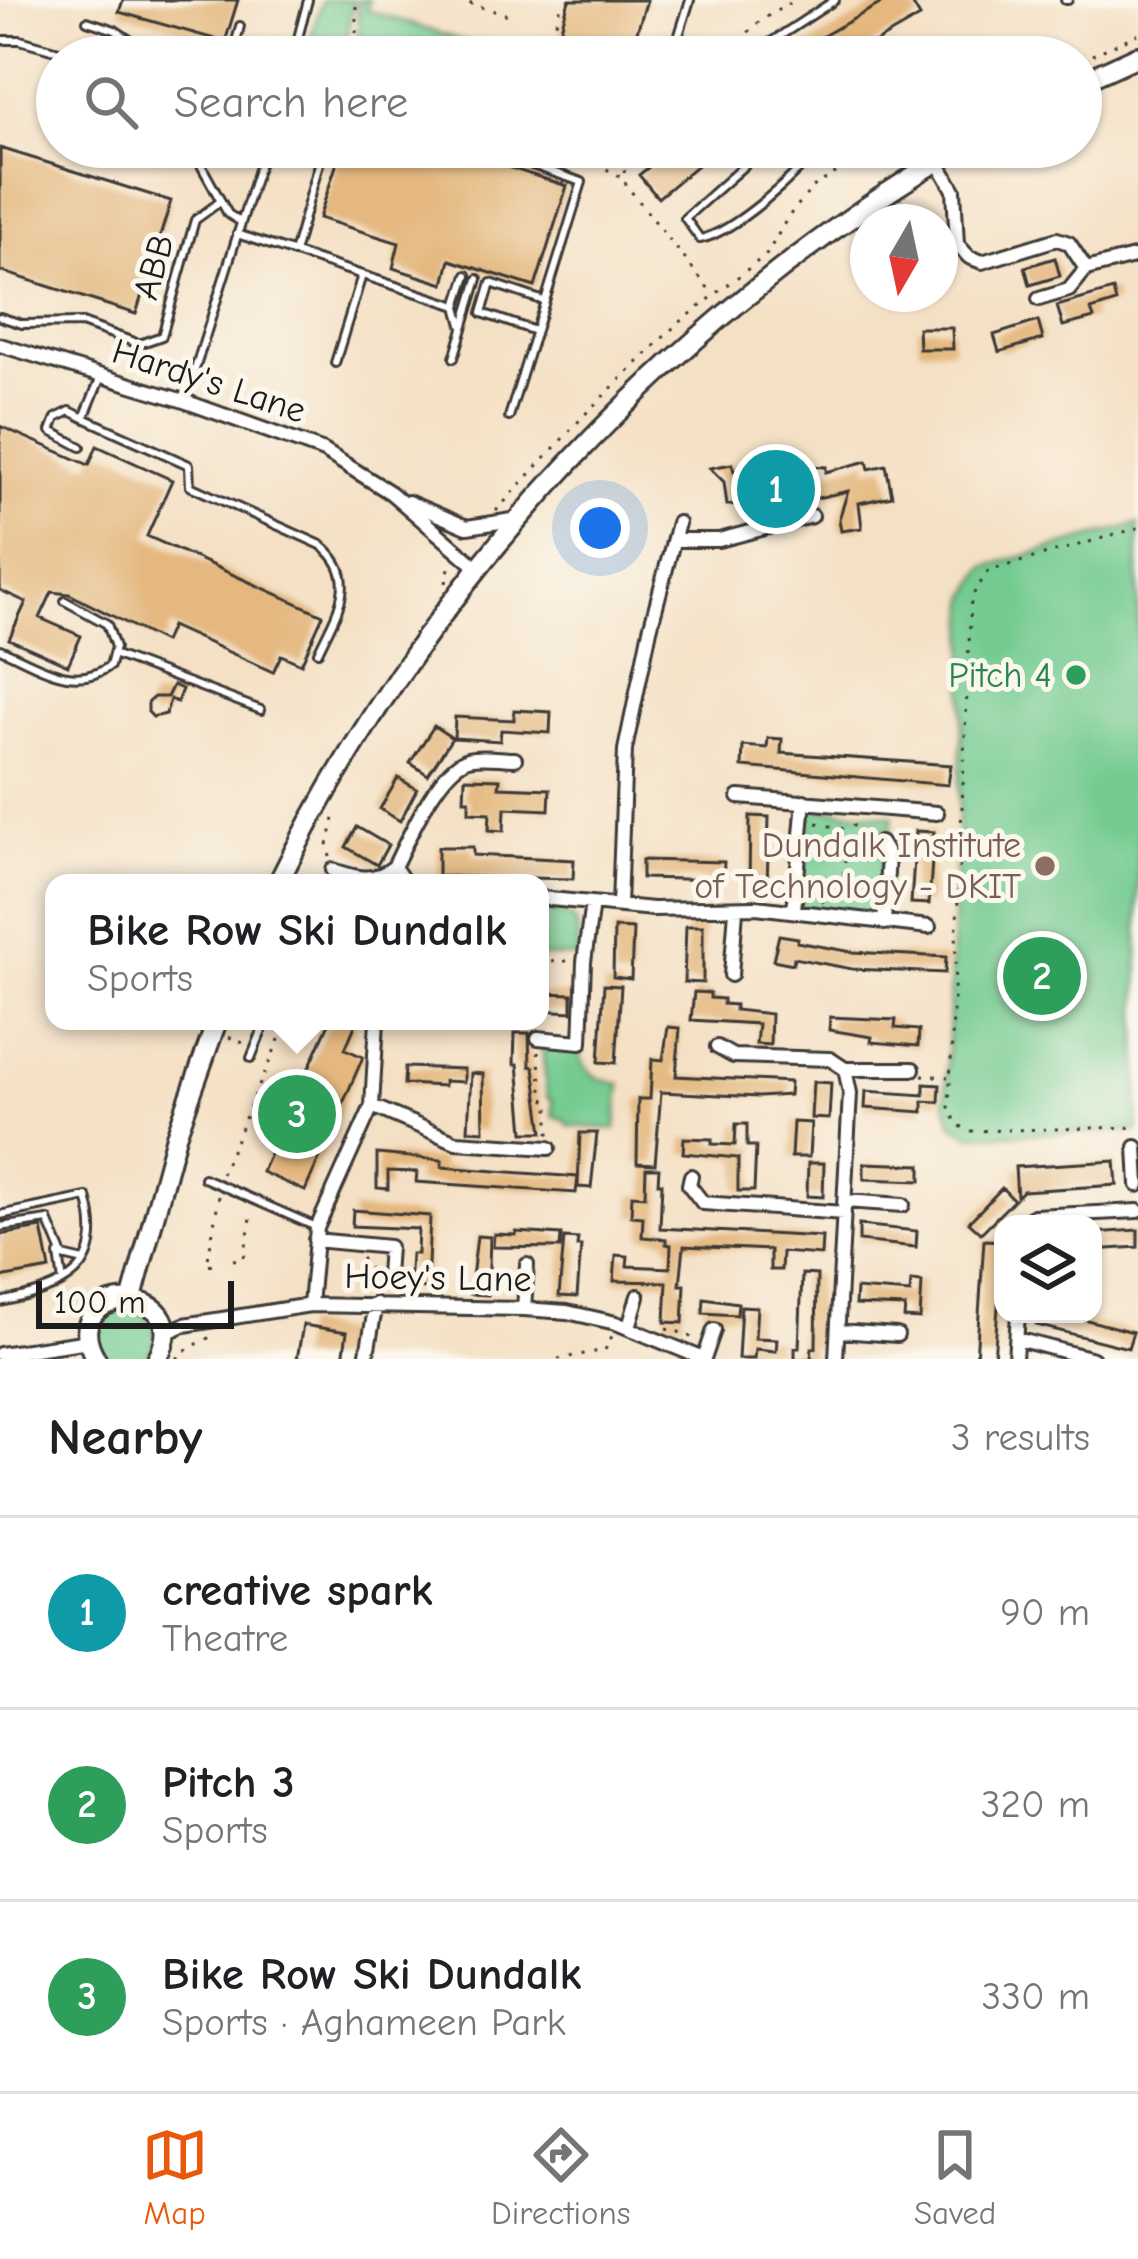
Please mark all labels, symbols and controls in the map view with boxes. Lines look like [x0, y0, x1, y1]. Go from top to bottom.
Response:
search box [36, 36, 1102, 168]
icon: search [78, 69, 144, 135]
text: Search here [174, 76, 408, 128]
north arrow [850, 204, 958, 312]
street label: ABB [125, 230, 183, 304]
street label: Hardy's Lane [107, 330, 311, 432]
pin: 1 [737, 444, 815, 534]
your location [570, 498, 630, 558]
place label: Pitch 4 [948, 655, 1052, 696]
marker: Pitch 4 [1063, 662, 1089, 688]
place label: Dundalk Institute of Technology - DKIT [694, 825, 1021, 907]
marker: Dundalk Institute of Technology - DKIT [1032, 853, 1058, 879]
popup [45, 874, 549, 1030]
text: Bike Row Ski Dundalk [87, 904, 507, 956]
pin: 2 [1003, 931, 1081, 1021]
text: Sports [87, 956, 193, 1001]
pin: 3 [258, 1069, 336, 1159]
map controls [994, 1215, 1102, 1323]
button: layers [994, 1215, 1102, 1323]
street label: Hoey's Lane [344, 1256, 532, 1300]
scale bar [36, 1275, 234, 1328]
text: 100 m [54, 1283, 146, 1321]
text: Nearby [48, 1408, 202, 1467]
text: 3 results [951, 1415, 1090, 1460]
text: creative spark [162, 1564, 433, 1616]
text: 1 [79, 1590, 95, 1635]
text: 90 m [1000, 1590, 1090, 1635]
text: Theatre [162, 1616, 288, 1661]
text: Pitch 3 [162, 1756, 295, 1808]
text: 2 [77, 1782, 97, 1827]
text: 320 m [981, 1782, 1090, 1827]
text: Sports [162, 1808, 268, 1853]
text: Bike Row Ski Dundalk [162, 1948, 581, 2000]
text: 3 [77, 1974, 97, 2019]
text: 330 m [982, 1974, 1090, 2019]
text: Sports · Aghameen Park [162, 2000, 566, 2045]
tab: Map [142, 2122, 208, 2232]
tab: Directions [491, 2122, 631, 2232]
tab: Saved [914, 2122, 996, 2232]

